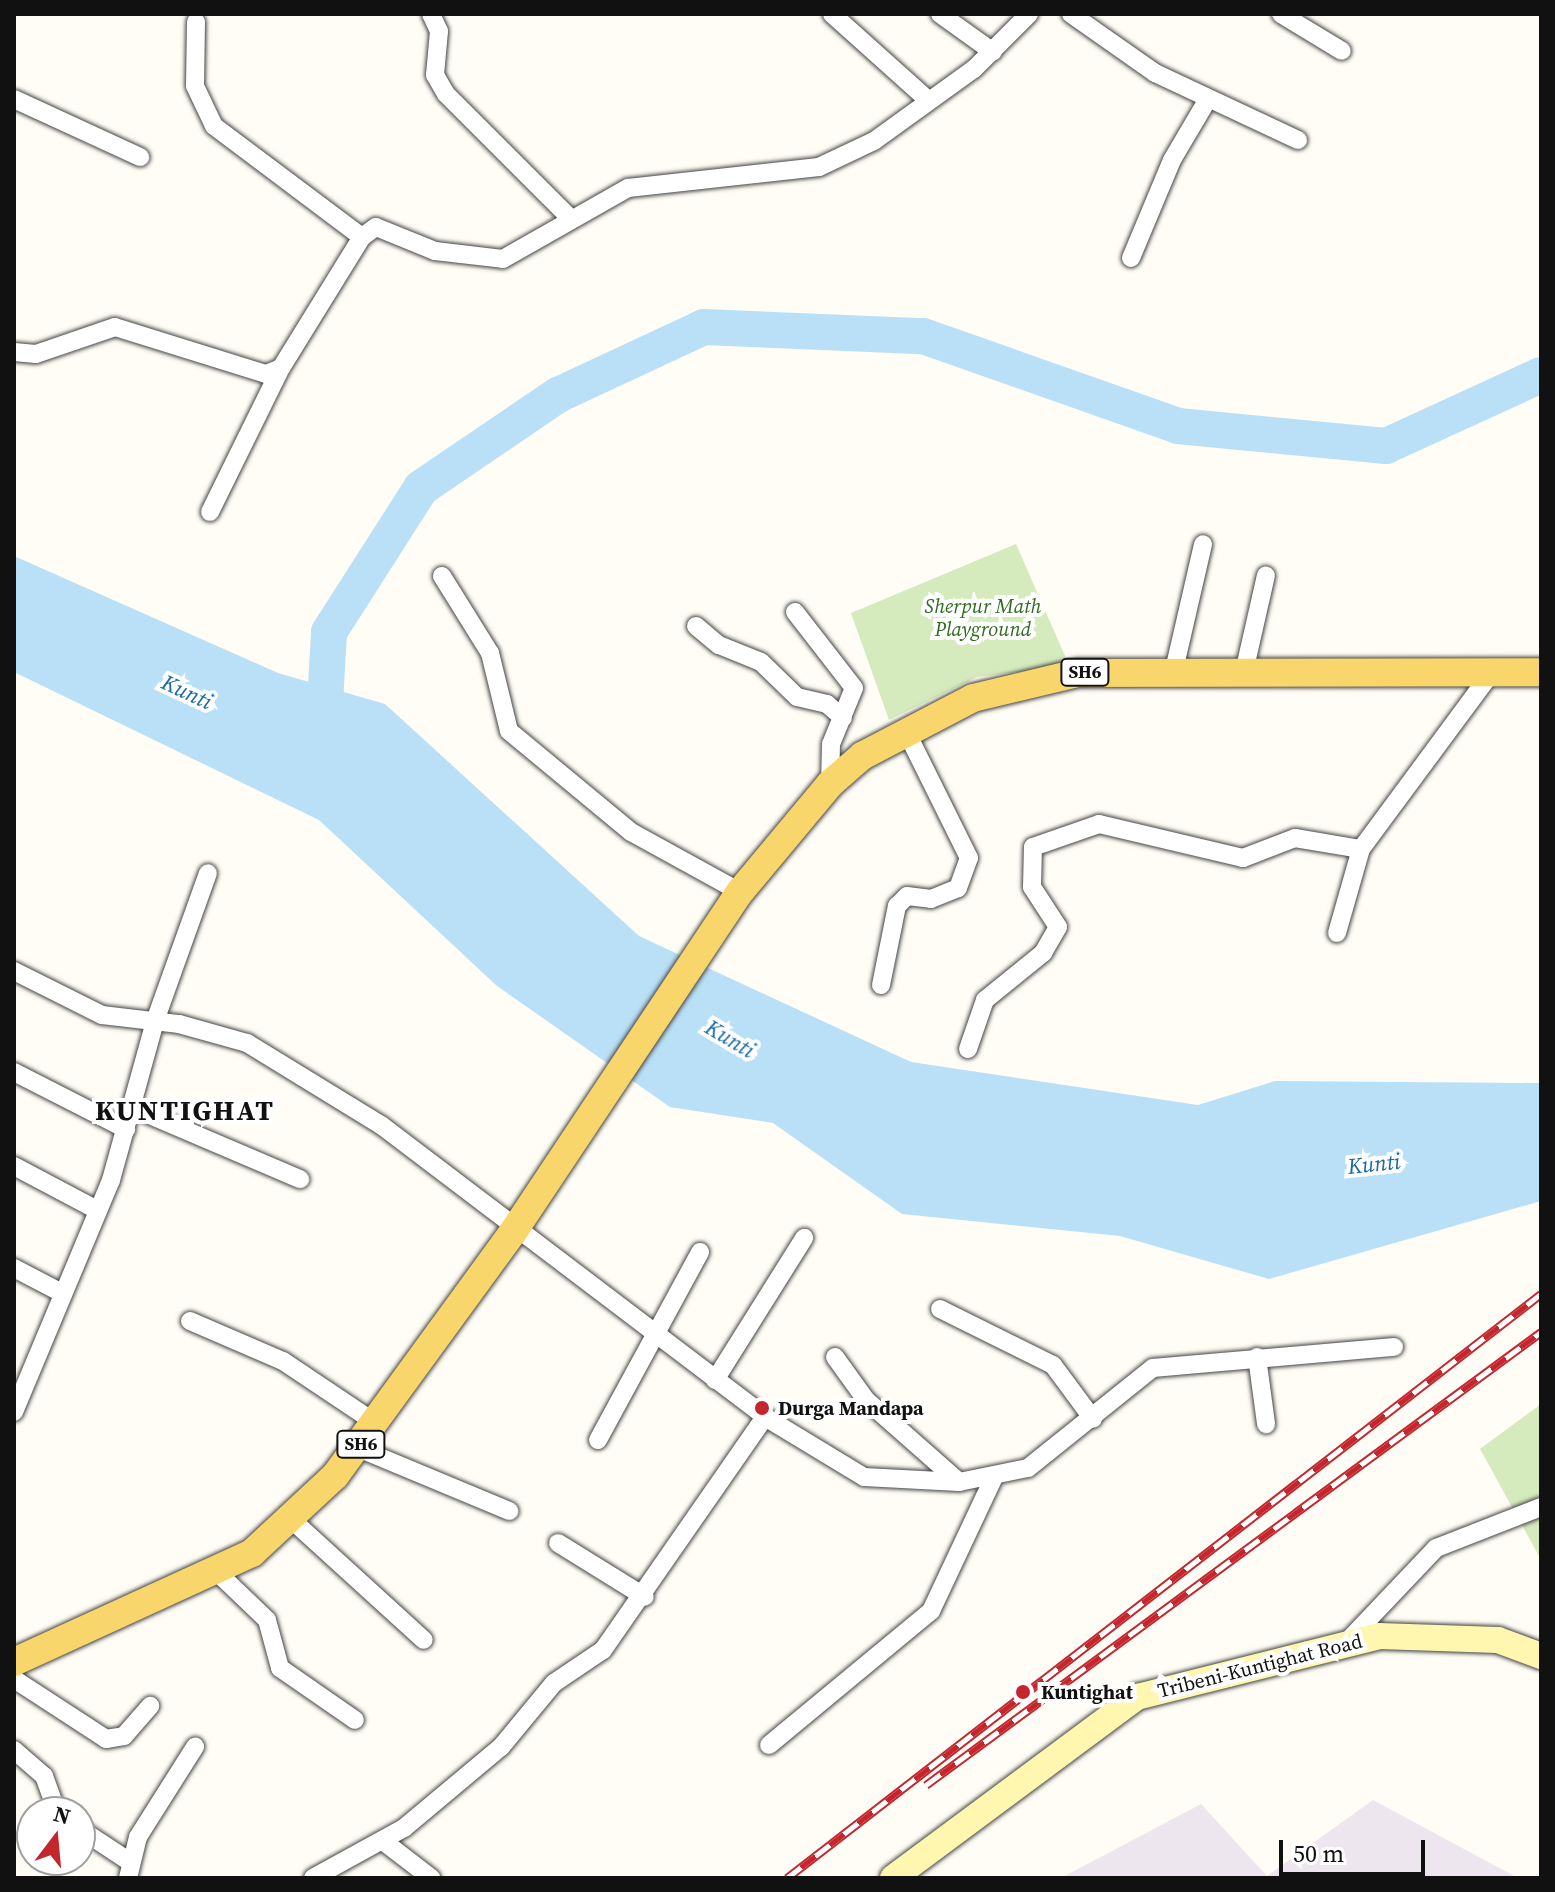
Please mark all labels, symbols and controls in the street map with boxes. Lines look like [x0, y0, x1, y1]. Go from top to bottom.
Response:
park label: Sherpur Math Playground [925, 595, 1041, 642]
road number: SH6 [1059, 658, 1111, 686]
water label: Kunti [157, 669, 217, 715]
water label: Kunti [701, 1014, 759, 1064]
district label: KUNTIGHAT [95, 1093, 275, 1127]
water label: Kunti [1346, 1148, 1402, 1180]
place label: Durga Mandapa [778, 1396, 924, 1420]
marker: Durga Mandapa [753, 1399, 771, 1417]
road number: SH6 [335, 1430, 387, 1458]
street label: Tribeni-Kuntighat Road [1155, 1629, 1365, 1703]
place label: Kuntighat [1041, 1680, 1133, 1704]
marker: Kuntighat [1012, 1681, 1034, 1703]
north arrow [16, 1796, 96, 1876]
text: N [50, 1798, 74, 1831]
scale bar [1283, 1824, 1429, 1874]
text: 50 m [1293, 1837, 1344, 1870]

